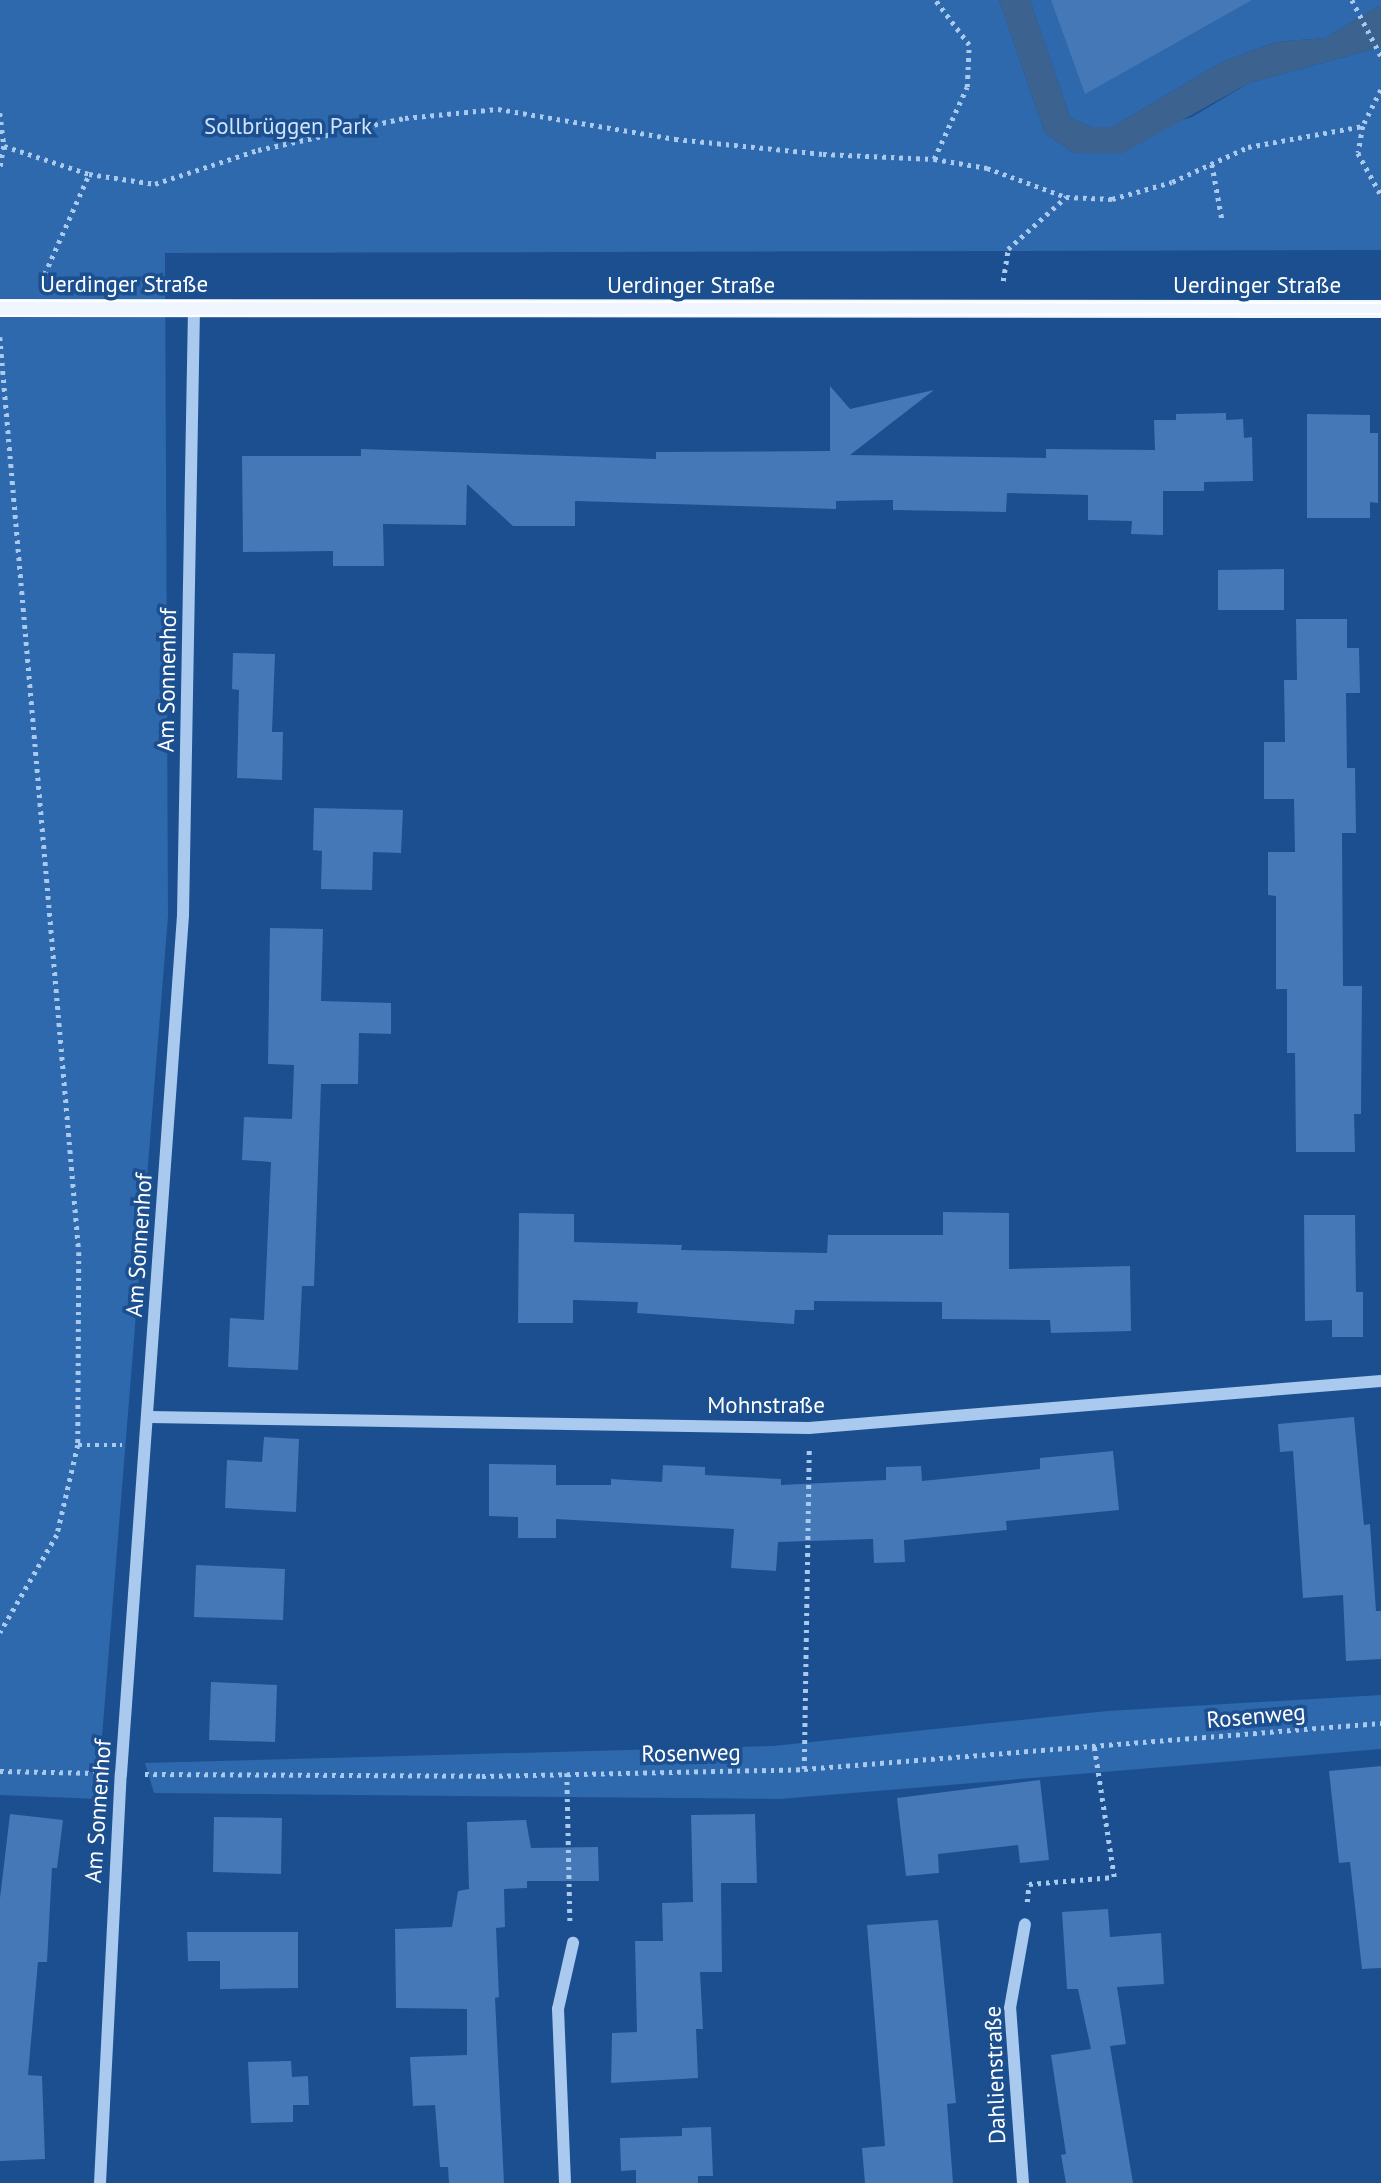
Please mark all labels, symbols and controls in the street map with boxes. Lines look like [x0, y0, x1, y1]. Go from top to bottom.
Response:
park label: Sollbrüggen Park [204, 112, 372, 140]
street label: Uerdinger Straße [40, 270, 208, 298]
street label: Uerdinger Straße [607, 271, 775, 299]
street label: Uerdinger Straße [1173, 271, 1341, 299]
street label: Am Sonnenhof [152, 608, 182, 752]
street label: Am Sonnenhof [120, 1172, 158, 1318]
street label: Mohnstraße [707, 1391, 825, 1419]
street label: Rosenweg [1205, 1698, 1307, 1734]
street label: Am Sonnenhof [79, 1738, 117, 1884]
street label: Rosenweg [641, 1738, 741, 1768]
street label: Dahlienstraße [979, 2005, 1011, 2145]

